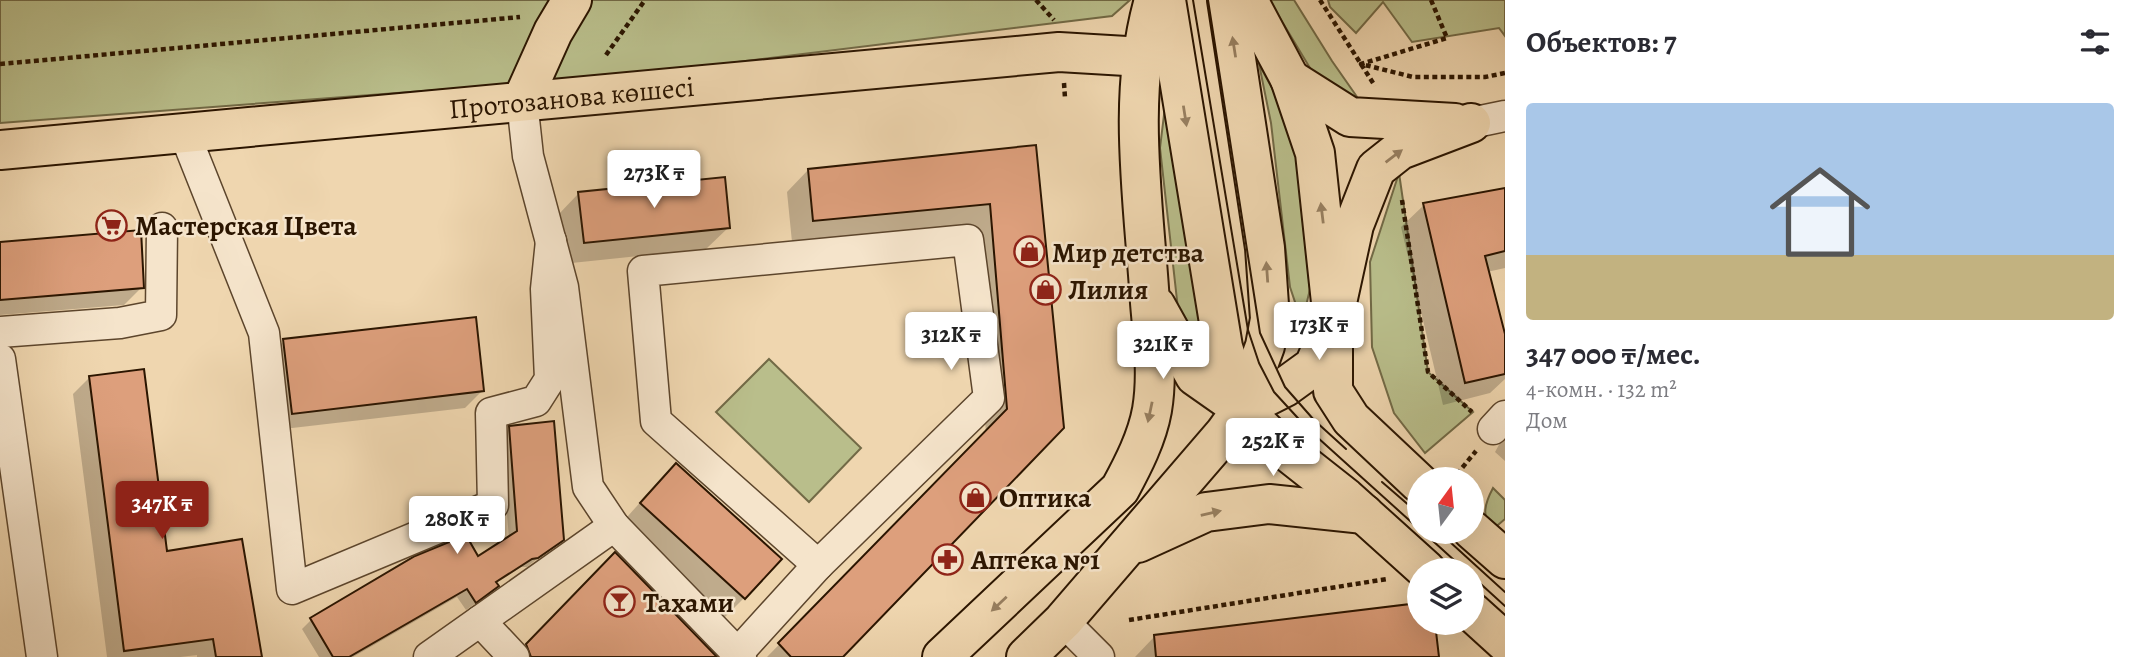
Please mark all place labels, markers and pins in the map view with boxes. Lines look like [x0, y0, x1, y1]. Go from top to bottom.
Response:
pin: 273K ₸ [597, 150, 711, 210]
place label: Мастерская Цвета [135, 207, 358, 245]
supermarket icon: Мастерская Цвета [95, 208, 129, 242]
place label: Мир детства [1052, 234, 1205, 272]
shop icon: Мир детства [1012, 235, 1046, 269]
place label: Лилия [1068, 271, 1148, 309]
shop icon: Лилия [1028, 272, 1062, 306]
pin: 173K ₸ [1262, 302, 1376, 362]
pin: 312K ₸ [894, 312, 1008, 372]
pin: 321K ₸ [1106, 322, 1220, 381]
pin: 252K ₸ [1216, 419, 1330, 478]
place label: Оптика [999, 479, 1092, 517]
shop icon: Оптика [959, 480, 993, 514]
pin: 347K ₸ [105, 482, 219, 541]
pin: 280K ₸ [400, 496, 514, 556]
place label: Аптека №1 [970, 541, 1100, 579]
pharmacy icon: Аптека №1 [931, 542, 965, 576]
place label: Тахами [643, 584, 734, 622]
bar icon: Тахами [603, 585, 637, 619]

